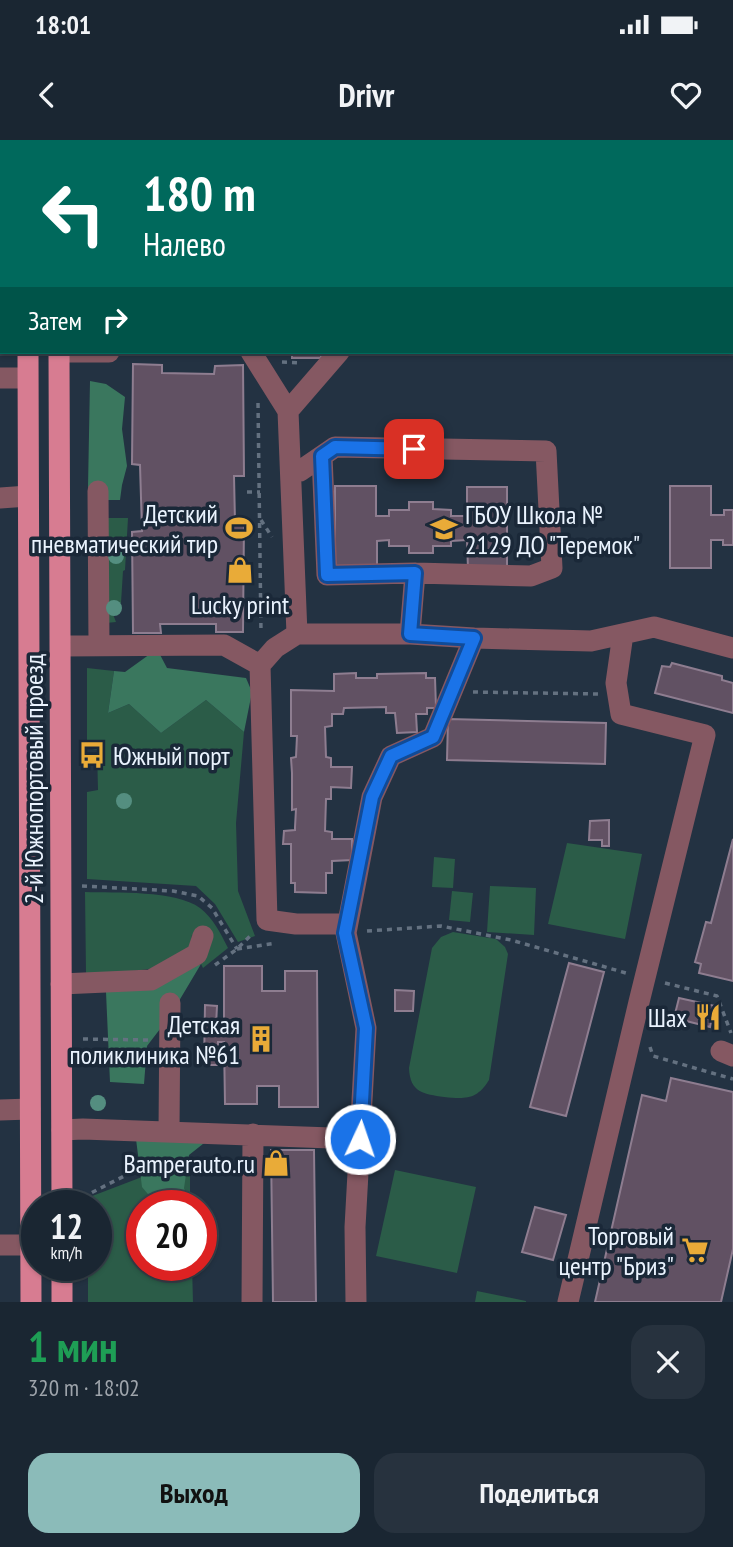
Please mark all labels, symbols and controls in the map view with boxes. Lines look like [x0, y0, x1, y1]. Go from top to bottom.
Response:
text: 18:01 [35, 8, 91, 41]
text: Drivr [339, 74, 394, 116]
icon: back [28, 76, 66, 114]
icon: heart [667, 76, 705, 114]
text: 180 m [143, 161, 256, 225]
icon: left [28, 168, 119, 259]
text: Налево [143, 223, 226, 265]
icon: right [96, 301, 134, 339]
text: Затем [28, 304, 82, 337]
pin [384, 419, 444, 479]
icon: arrive [395, 430, 433, 468]
place label: Детский пневматический тир [31, 497, 218, 560]
place label: ГБОУ Школа № 2129 ДО "Теремок" [465, 498, 640, 561]
sports icon: Детский пневматический тир [224, 513, 254, 543]
school or university icon: ГБОУ Школа № 2129 ДО "Теремок" [429, 514, 459, 544]
shop icon: Lucky print [225, 555, 255, 585]
place label: Lucky print [191, 588, 289, 621]
street label: 2-й Южнопортовый проезд [17, 654, 50, 904]
place label: Южный порт [113, 739, 230, 772]
bus stop icon: Южный порт [77, 740, 107, 770]
place label: Шах [648, 1001, 687, 1034]
restaurant icon: Шах [693, 1002, 723, 1032]
place label: Детская поликлиника №61 [70, 1008, 240, 1071]
building icon: Детская поликлиника №61 [246, 1024, 276, 1054]
position arrow [323, 1102, 397, 1176]
place label: Bamperauto.ru [123, 1147, 255, 1180]
shop icon: Bamperauto.ru [261, 1148, 291, 1178]
speed limit sign: 20 [126, 1190, 217, 1281]
text: 12 [50, 1203, 83, 1249]
place label: Торговый центр "Бриз" [559, 1219, 674, 1282]
supermarket icon: Торговый центр "Бриз" [680, 1235, 710, 1265]
text: km/h [51, 1241, 82, 1264]
text: 1 мин [28, 1319, 118, 1374]
button: close [631, 1325, 705, 1399]
text: 320 m · 18:02 [28, 1373, 140, 1402]
button: Выход [28, 1453, 360, 1533]
button: Поделиться [374, 1453, 705, 1533]

